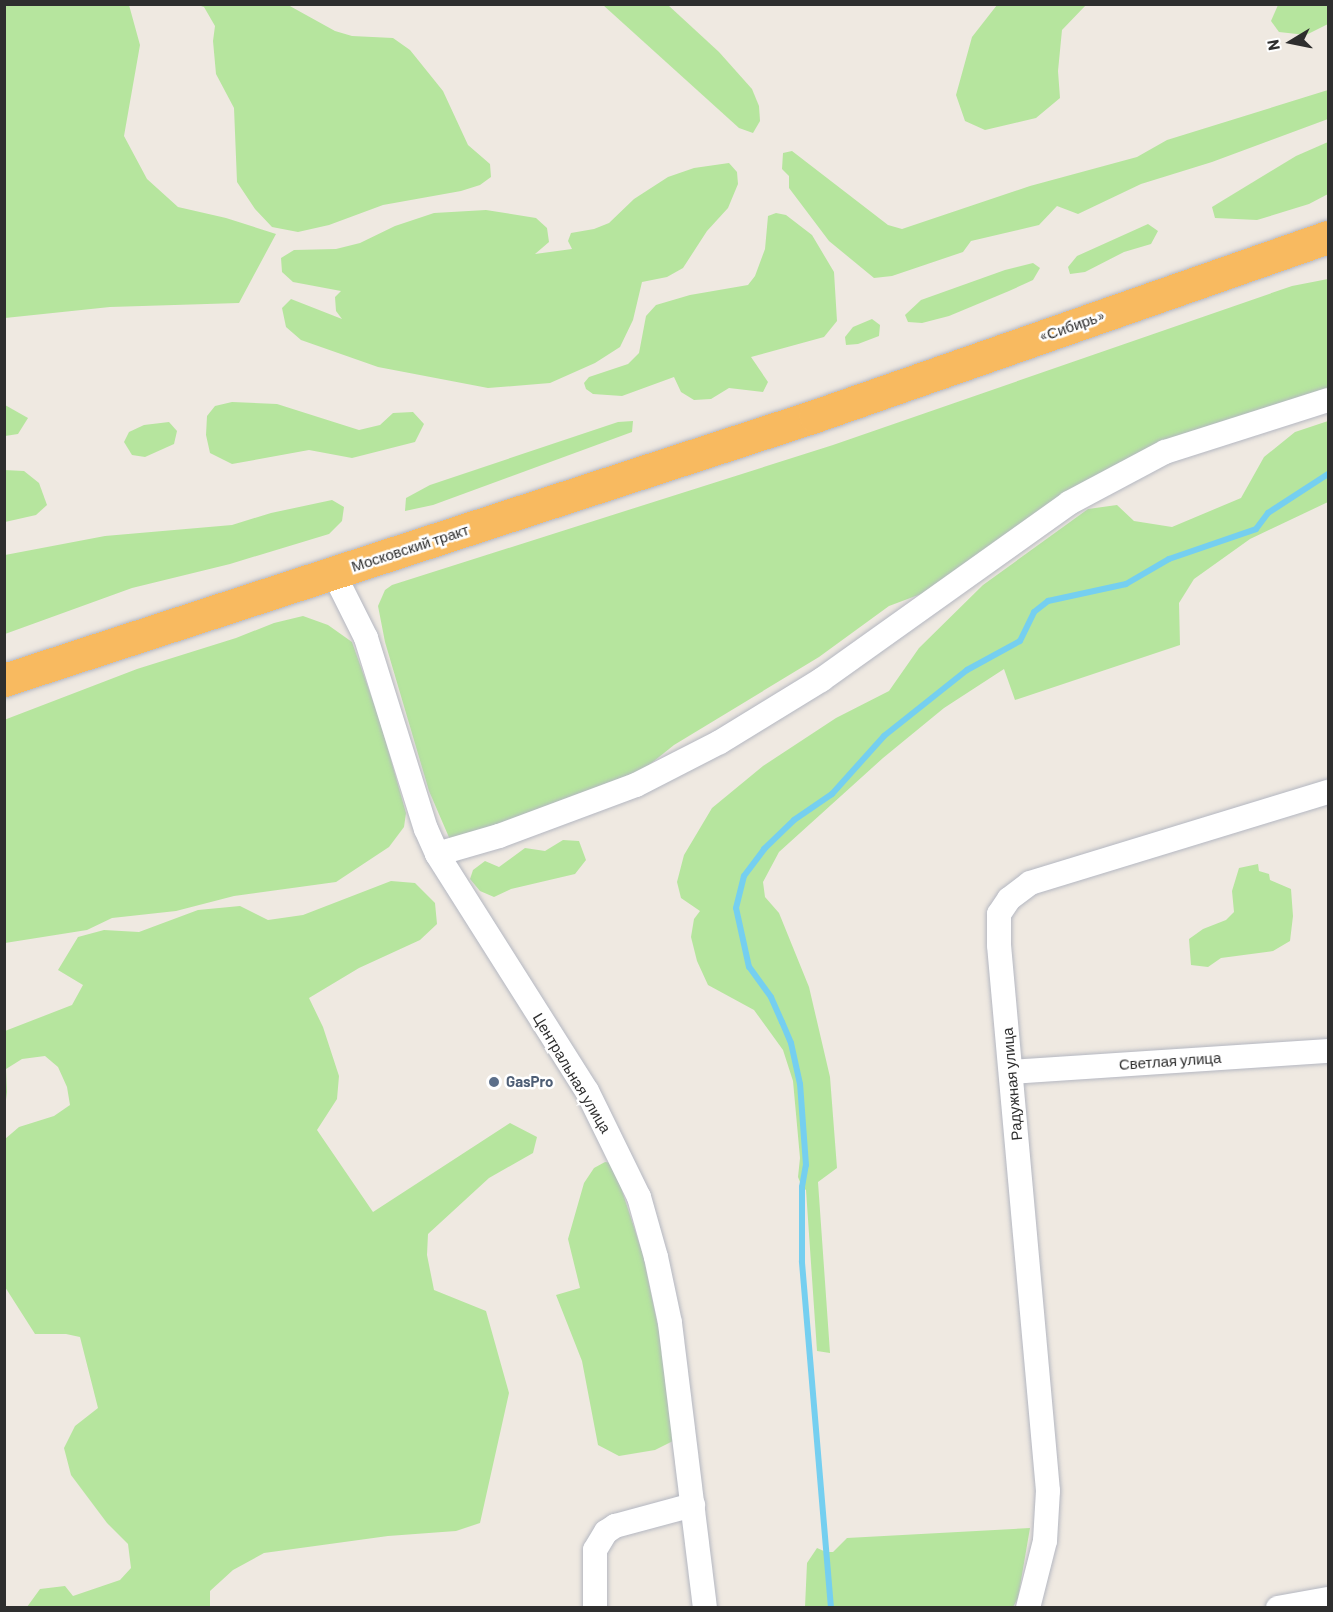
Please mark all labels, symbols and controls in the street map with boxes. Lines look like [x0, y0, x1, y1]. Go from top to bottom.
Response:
north arrow [1261, 12, 1321, 72]
text: N [1263, 38, 1283, 52]
street label: «Сибирь» [1037, 306, 1107, 346]
street label: Московский тракт [349, 521, 471, 575]
street label: Центральная улица [529, 1010, 615, 1136]
street label: Радужная улица [998, 1027, 1026, 1141]
street label: Светлая улица [1118, 1048, 1222, 1074]
place label: GasPro [506, 1073, 553, 1091]
marker: GasPro [487, 1075, 501, 1089]

